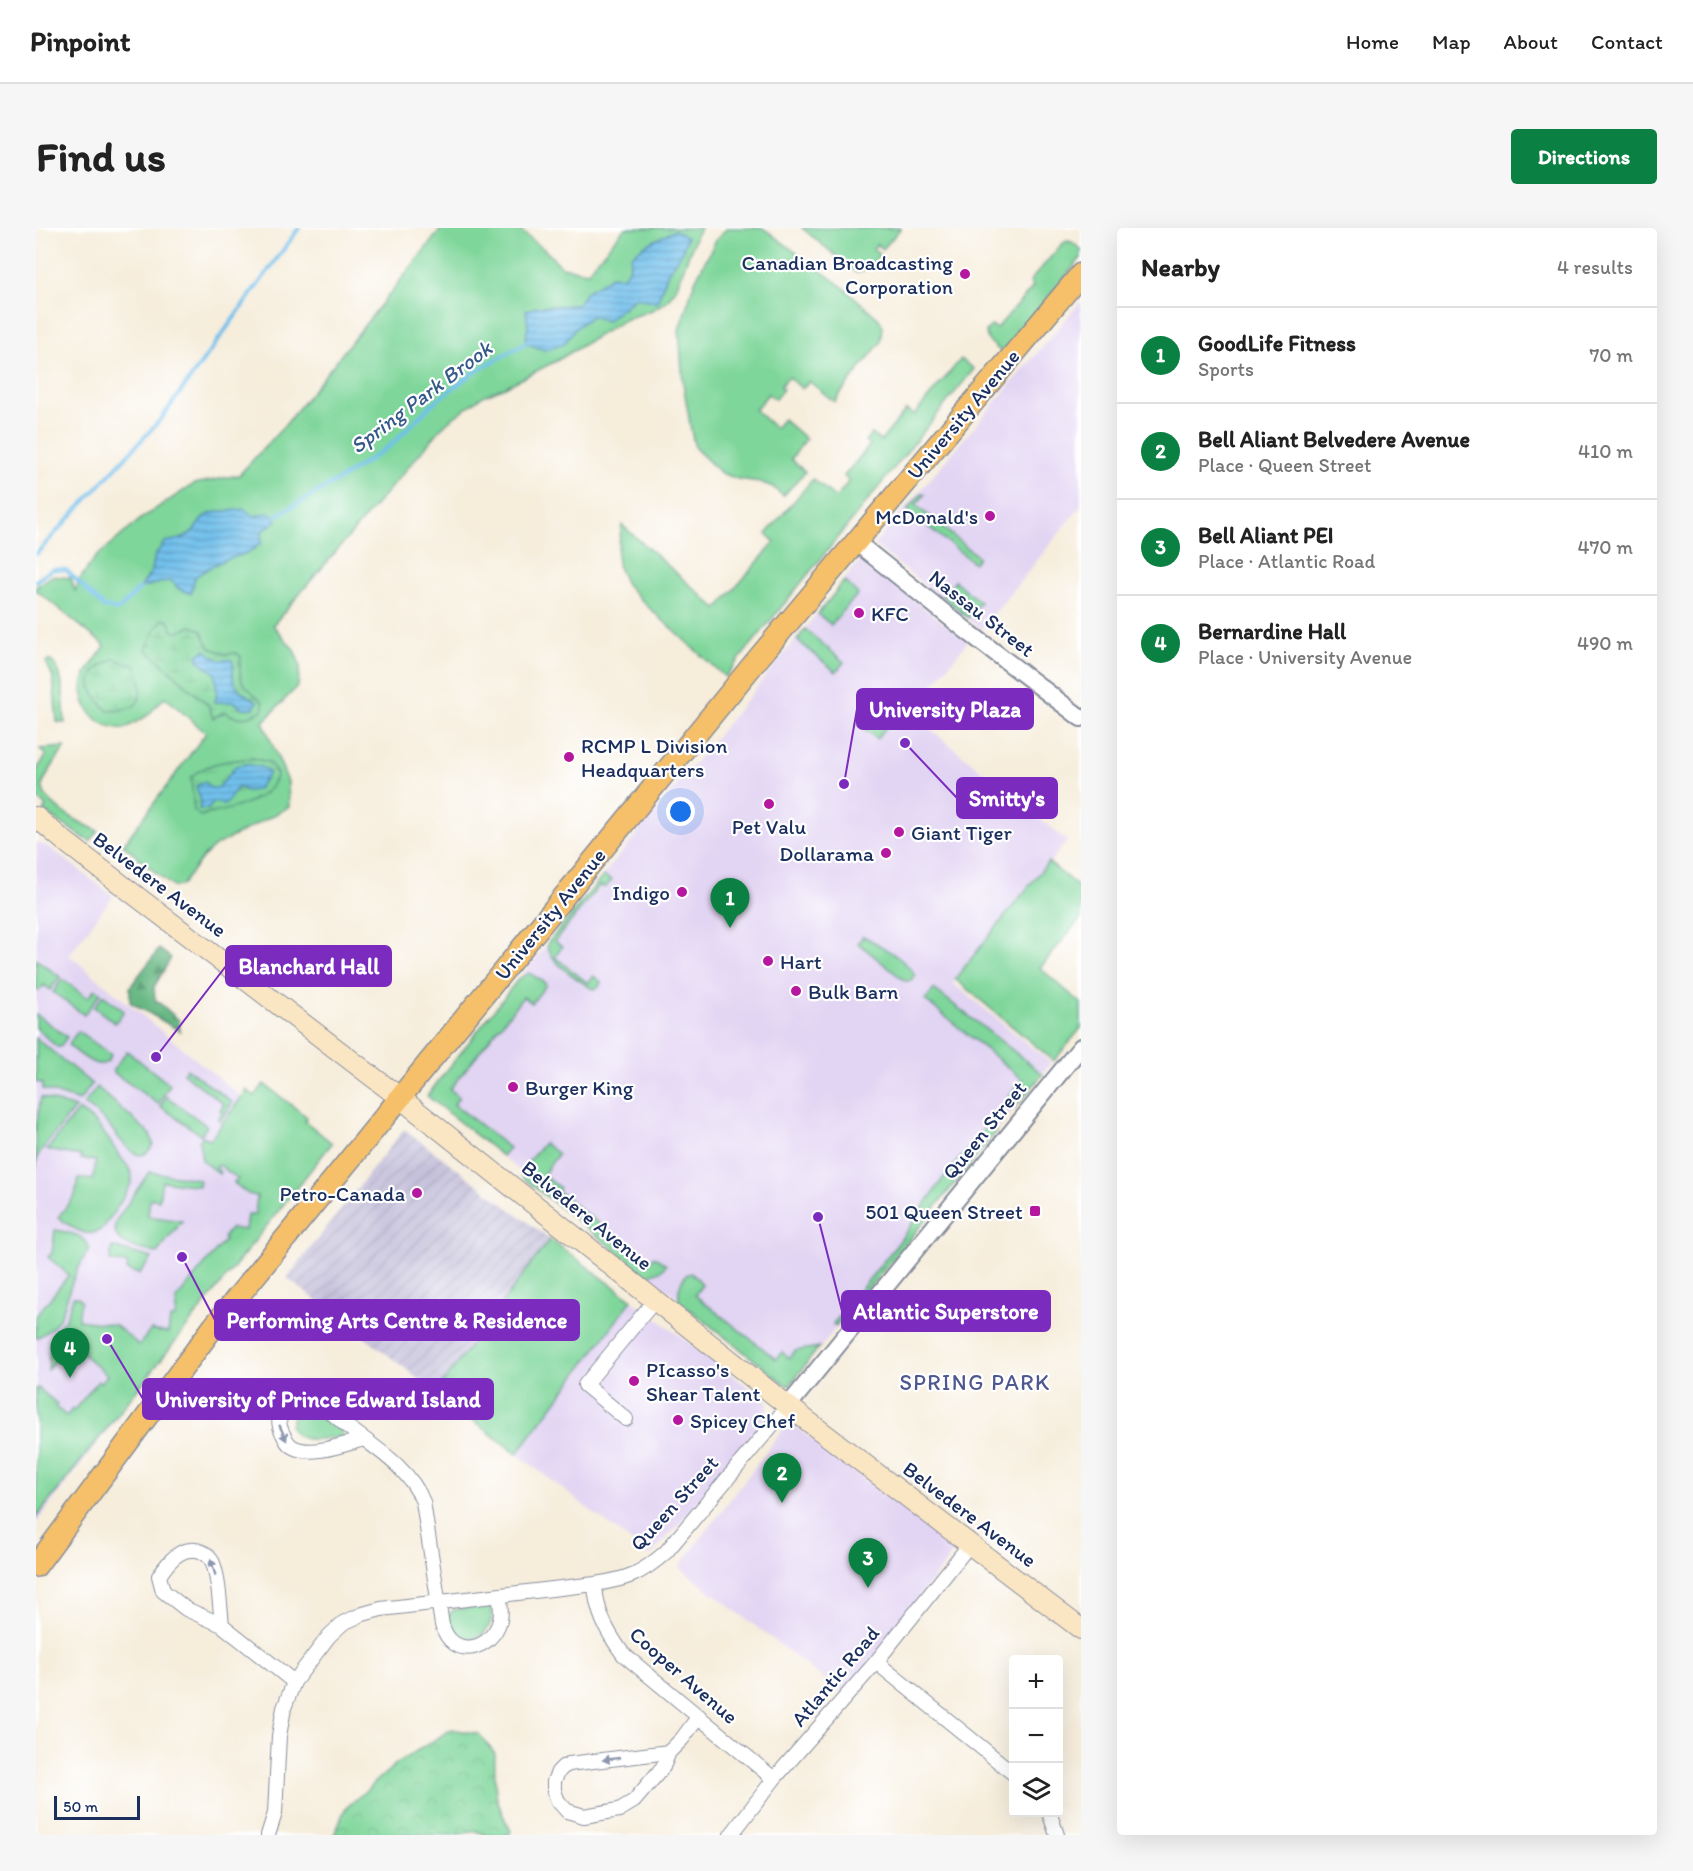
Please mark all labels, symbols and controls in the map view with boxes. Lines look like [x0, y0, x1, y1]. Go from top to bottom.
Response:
text: Pinpoint [30, 24, 131, 58]
text: Home [1346, 29, 1399, 54]
text: Map [1432, 29, 1471, 54]
text: About [1504, 29, 1558, 54]
text: Contact [1591, 29, 1663, 54]
button: Directions [1511, 129, 1657, 184]
text: Find us [36, 131, 166, 182]
place label: Canadian Broadcasting Corporation [741, 250, 953, 299]
text: Nearby [1141, 251, 1220, 283]
text: 4 results [1557, 255, 1633, 279]
marker: Canadian Broadcasting Corporation [958, 267, 972, 281]
text: GoodLife Fitness [1198, 330, 1356, 357]
water label: Spring Park Brook [345, 334, 499, 459]
text: 1 [1156, 343, 1165, 367]
text: 70 m [1589, 343, 1633, 367]
street label: University Avenue [901, 344, 1025, 484]
text: Sports [1198, 357, 1254, 381]
text: Bell Aliant Belvedere Avenue [1198, 426, 1470, 453]
text: 2 [1155, 439, 1166, 463]
text: 410 m [1578, 439, 1633, 463]
text: Place · Queen Street [1198, 453, 1372, 477]
place label: McDonald's [875, 504, 978, 529]
marker: McDonald's [983, 509, 997, 523]
text: Bell Aliant PEI [1198, 522, 1334, 549]
text: 3 [1155, 535, 1166, 559]
text: 470 m [1577, 535, 1633, 559]
text: Place · Atlantic Road [1198, 549, 1375, 573]
street label: Nassau Street [924, 564, 1040, 662]
place label: KFC [871, 601, 909, 626]
marker: KFC [852, 606, 866, 620]
text: Bernardine Hall [1198, 618, 1346, 645]
text: 4 [1154, 631, 1167, 655]
text: 490 m [1577, 631, 1633, 655]
text: Place · University Avenue [1198, 645, 1412, 669]
callout: University Plaza [857, 689, 1033, 729]
text: University Plaza [869, 696, 1021, 723]
place label: RCMP L Division Headquarters [581, 733, 727, 782]
marker: RCMP L Division Headquarters [562, 750, 576, 764]
callout: Smitty's [957, 778, 1057, 818]
text: Smitty's [969, 785, 1045, 812]
your location [666, 797, 695, 826]
marker: Pet Valu [762, 797, 776, 811]
place label: Pet Valu [732, 814, 806, 839]
place label: Giant Tiger [911, 820, 1013, 845]
marker: Giant Tiger [892, 825, 906, 839]
street label: Belvedere Avenue [88, 826, 232, 942]
place label: Dollarama [779, 841, 874, 866]
street label: University Avenue [489, 843, 611, 985]
marker: Dollarama [879, 846, 893, 860]
pin: 1 [710, 878, 750, 928]
place label: Indigo [612, 880, 670, 905]
marker: Indigo [675, 885, 689, 899]
callout: Blanchard Hall [226, 946, 391, 986]
place label: Hart [780, 949, 822, 974]
text: Blanchard Hall [239, 953, 380, 980]
marker: Hart [761, 954, 775, 968]
place label: Bulk Barn [808, 979, 898, 1004]
marker: Bulk Barn [789, 984, 803, 998]
place label: Burger King [525, 1075, 634, 1100]
street label: Queen Street [937, 1076, 1031, 1184]
marker: Burger King [506, 1080, 520, 1094]
street label: Belvedere Avenue [517, 1155, 657, 1275]
place label: Petro-Canada [280, 1181, 405, 1206]
marker: Petro-Canada [410, 1186, 424, 1200]
place label: 501 Queen Street [865, 1199, 1023, 1224]
marker: 501 Queen Street [1028, 1204, 1042, 1218]
callout: Atlantic Superstore [842, 1291, 1050, 1331]
text: Atlantic Superstore [852, 1298, 1039, 1325]
callout: Performing Arts Centre & Residence [215, 1300, 579, 1340]
text: Performing Arts Centre & Residence [227, 1307, 568, 1334]
pin: 4 [51, 1328, 90, 1378]
place label: PIcasso's Shear Talent [646, 1357, 761, 1406]
district label: SPRING PARK [899, 1369, 1051, 1396]
marker: PIcasso's Shear Talent [627, 1374, 641, 1388]
callout: University of Prince Edward Island [143, 1379, 493, 1419]
text: University of Prince Edward Island [155, 1386, 482, 1413]
place label: Spicey Chef [690, 1408, 795, 1433]
marker: Spicey Chef [671, 1413, 685, 1427]
one-way arrow [279, 1424, 288, 1441]
street label: Queen Street [625, 1450, 723, 1556]
pin: 2 [762, 1454, 802, 1503]
street label: Belvedere Avenue [898, 1456, 1042, 1572]
pin: 3 [848, 1538, 888, 1588]
one-way arrow [208, 1558, 217, 1576]
street label: Atlantic Road [786, 1620, 885, 1731]
street label: Cooper Avenue [625, 1621, 743, 1729]
map controls [1009, 1655, 1063, 1817]
button: + [1009, 1655, 1063, 1709]
button: − [1009, 1709, 1063, 1763]
one-way arrow [602, 1755, 621, 1764]
button: layers [1009, 1763, 1063, 1817]
scale bar [54, 1793, 140, 1820]
text: 50 m [63, 1797, 98, 1816]

